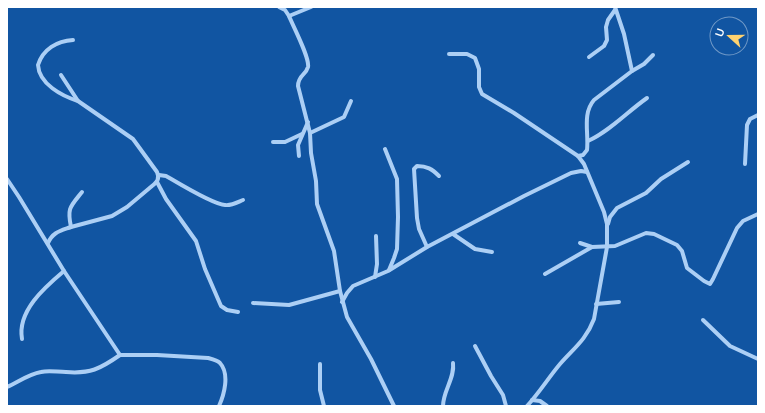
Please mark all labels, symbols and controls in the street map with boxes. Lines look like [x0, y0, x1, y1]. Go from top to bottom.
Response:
north arrow [709, 16, 749, 56]
text: U [712, 26, 729, 39]

